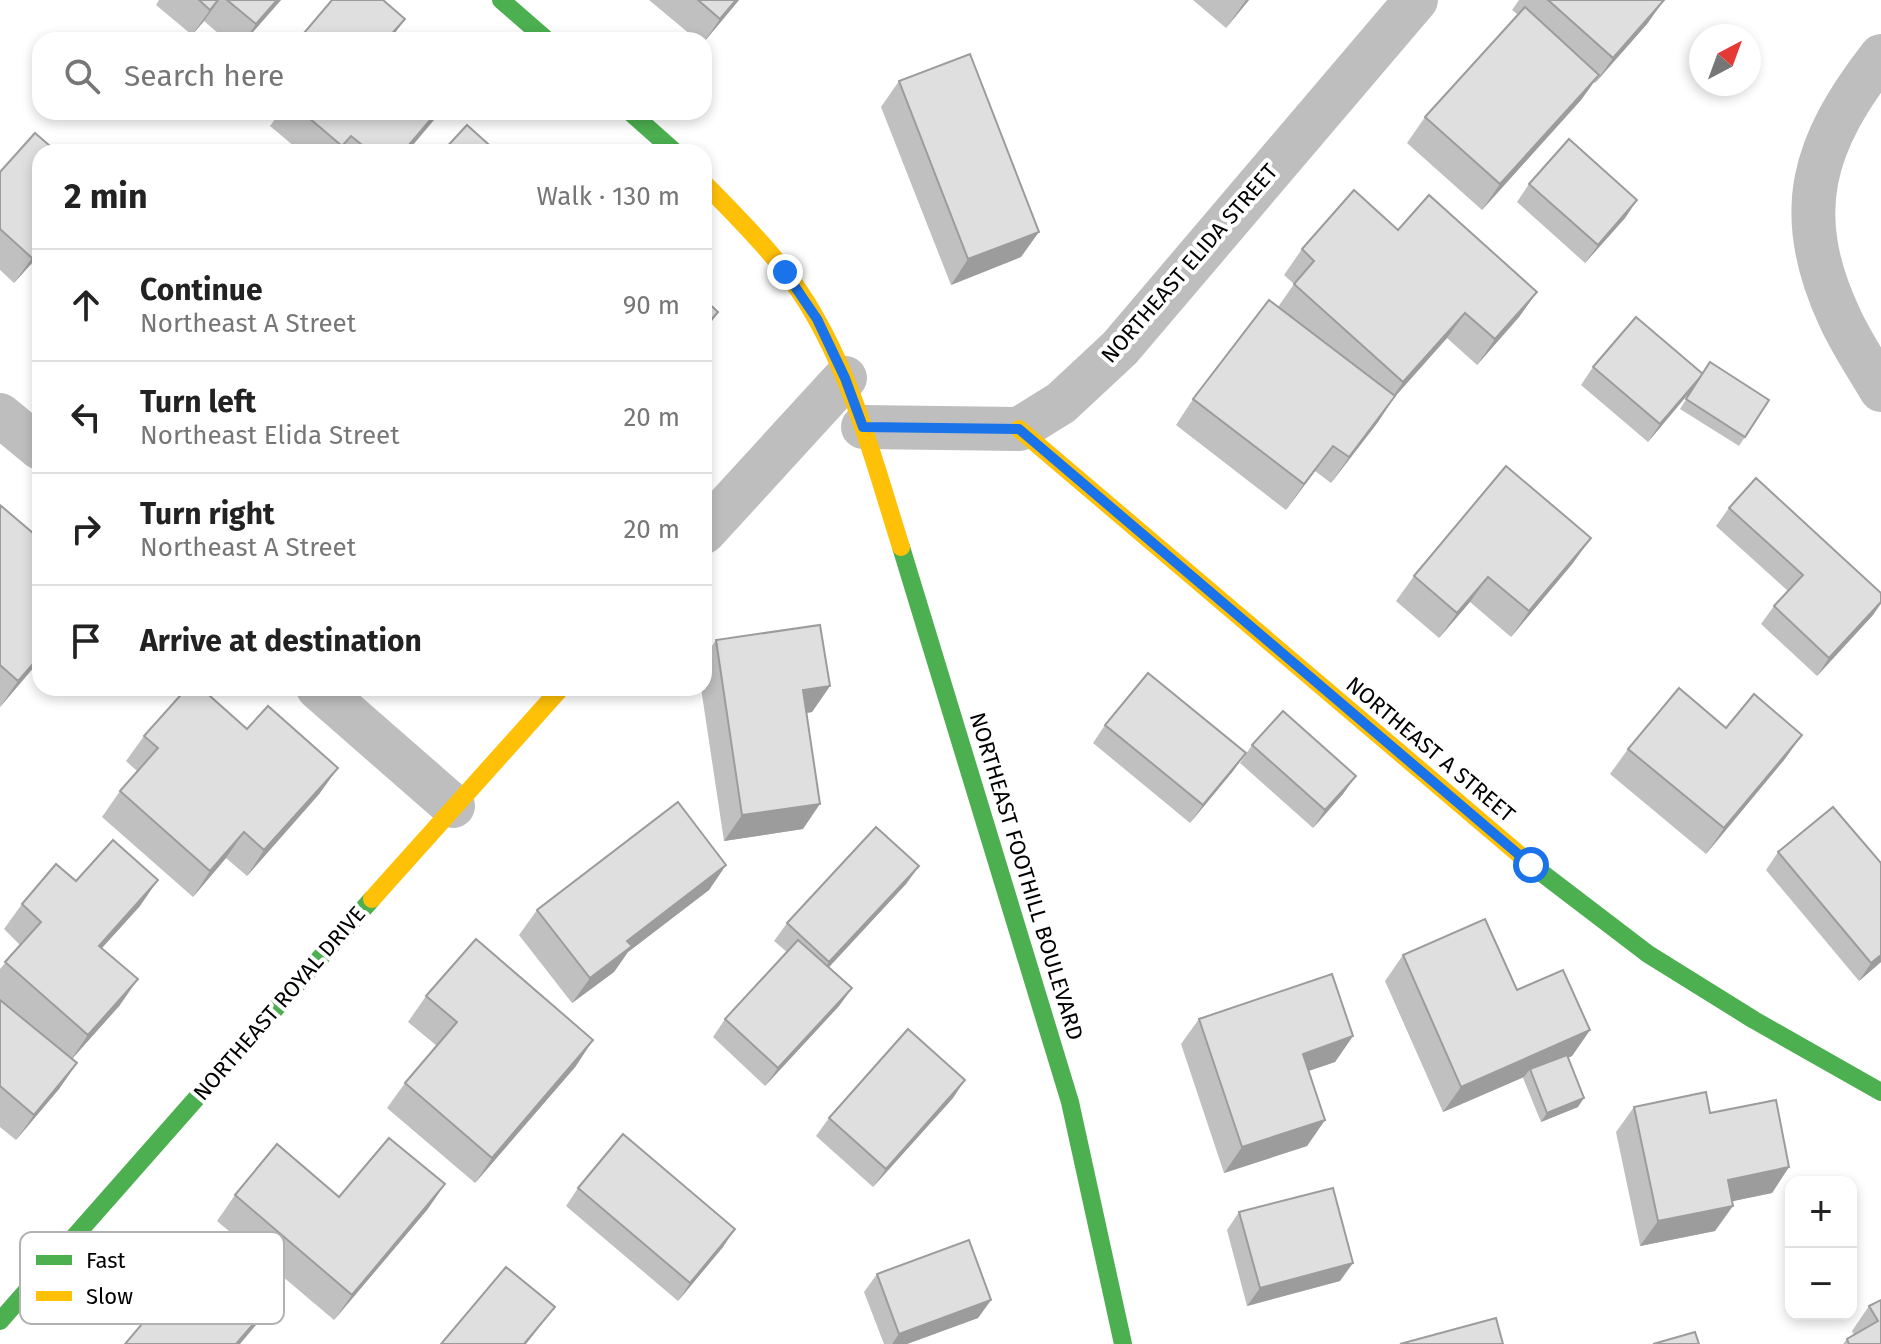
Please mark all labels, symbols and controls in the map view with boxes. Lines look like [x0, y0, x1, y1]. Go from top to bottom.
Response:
north arrow [1689, 24, 1761, 96]
search box [32, 32, 712, 120]
icon: search [60, 54, 104, 98]
text: Search here [124, 58, 284, 94]
street label: NORTHEAST ELIDA STREET [1095, 158, 1284, 369]
text: 2 min [64, 176, 148, 217]
text: Walk · 130 m [537, 181, 680, 212]
route end [767, 254, 803, 290]
text: Continue [140, 272, 263, 308]
icon: ahead [64, 283, 108, 327]
text: 90 m [623, 290, 680, 321]
text: Northeast A Street [140, 308, 356, 339]
text: Turn left [140, 384, 256, 420]
icon: left [64, 395, 108, 439]
text: 20 m [623, 402, 680, 433]
text: Northeast Elida Street [140, 420, 400, 451]
text: Turn right [140, 496, 275, 532]
icon: right [64, 507, 108, 551]
text: 20 m [623, 514, 680, 545]
text: Northeast A Street [140, 532, 356, 563]
icon: arrive [64, 619, 108, 663]
text: Arrive at destination [140, 623, 422, 659]
street label: NORTHEAST A STREET [1341, 671, 1521, 828]
street label: NORTHEAST FOOTHILL BOULEVARD [964, 709, 1089, 1043]
route start [1513, 847, 1549, 883]
street label: NORTHEAST ROYAL DRIVE [188, 901, 371, 1106]
map controls [1785, 1176, 1857, 1320]
button: + [1785, 1176, 1857, 1248]
legend [20, 1232, 284, 1324]
text: Fast [86, 1247, 126, 1274]
button: − [1785, 1248, 1857, 1320]
text: Slow [86, 1283, 133, 1310]

